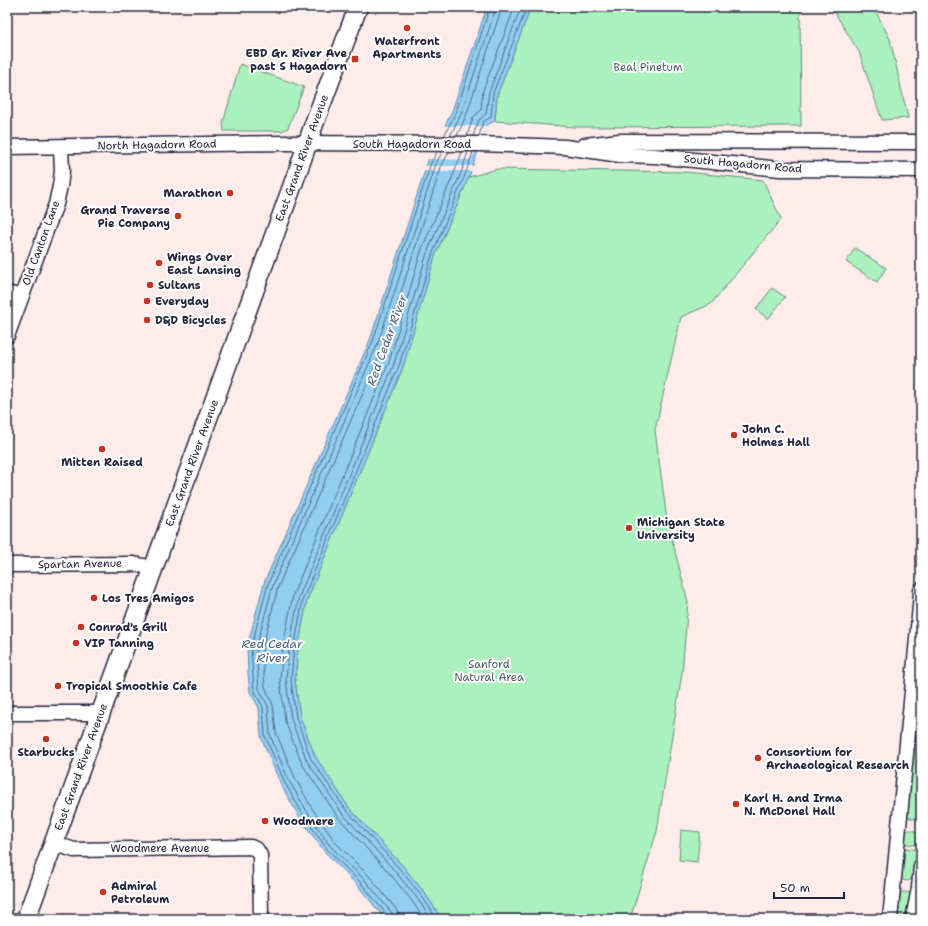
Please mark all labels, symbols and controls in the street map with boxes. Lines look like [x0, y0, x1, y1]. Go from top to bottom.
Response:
marker: Waterfront Apartments [402, 23, 412, 33]
place label: Waterfront Apartments [373, 34, 442, 62]
place label: EBD Gr. River Ave past S Hagadorn [246, 46, 348, 74]
marker: EBD Gr. River Ave past S Hagadorn [350, 54, 360, 64]
park label: Beal Pinetum [614, 60, 683, 75]
street label: East Grand River Avenue [272, 92, 332, 224]
street label: North Hagadorn Road [97, 136, 217, 154]
street label: South Hagadorn Road [353, 137, 471, 152]
street label: South Hagadorn Road [683, 151, 803, 177]
place label: Marathon [163, 186, 223, 201]
marker: Marathon [225, 188, 235, 198]
street label: Old Canton Lane [19, 198, 63, 288]
place label: Grand Traverse Pie Company [80, 203, 170, 231]
marker: Grand Traverse Pie Company [173, 211, 183, 221]
place label: Wings Over East Lansing [167, 250, 241, 278]
marker: Wings Over East Lansing [154, 258, 164, 268]
place label: Sultans [158, 278, 201, 293]
marker: Sultans [145, 280, 155, 290]
water label: Red Cedar River [363, 292, 411, 388]
place label: Everyday [155, 294, 209, 309]
marker: Everyday [142, 296, 152, 306]
place label: D&D Bicycles [155, 313, 227, 328]
marker: D&D Bicycles [142, 315, 152, 325]
street label: East Grand River Avenue [162, 397, 222, 529]
place label: John C. Holmes Hall [742, 422, 810, 450]
marker: John C. Holmes Hall [729, 430, 739, 440]
marker: Mitten Raised [97, 444, 107, 454]
place label: Mitten Raised [61, 455, 143, 470]
place label: Michigan State University [637, 515, 725, 543]
marker: Michigan State University [624, 523, 634, 533]
street label: Spartan Avenue [38, 556, 122, 572]
place label: Los Tres Amigos [102, 591, 194, 606]
marker: Los Tres Amigos [89, 593, 99, 603]
place label: Conrad's Grill [89, 620, 168, 635]
marker: Conrad's Grill [76, 622, 86, 632]
place label: VIP Tanning [84, 636, 154, 651]
water label: Red Cedar River [241, 636, 303, 666]
marker: VIP Tanning [71, 638, 81, 648]
park label: Sanford Natural Area [454, 657, 524, 685]
place label: Tropical Smoothie Cafe [66, 679, 198, 694]
marker: Tropical Smoothie Cafe [53, 681, 63, 691]
street label: East Grand River Avenue [51, 701, 111, 833]
marker: Starbucks [41, 734, 51, 744]
place label: Starbucks [17, 745, 75, 760]
place label: Consortium for Archaeological Research [766, 745, 910, 773]
marker: Consortium for Archaeological Research [753, 753, 763, 763]
place label: Karl H. and Irma N. McDonel Hall [744, 791, 843, 819]
marker: Karl H. and Irma N. McDonel Hall [731, 799, 741, 809]
place label: Woodmere [273, 814, 334, 829]
marker: Woodmere [260, 816, 270, 826]
street label: Woodmere Avenue [110, 841, 210, 856]
scale bar [774, 874, 844, 900]
place label: Admiral Petroleum [111, 879, 169, 907]
text: 50 m [780, 880, 810, 896]
marker: Admiral Petroleum [98, 887, 108, 897]

